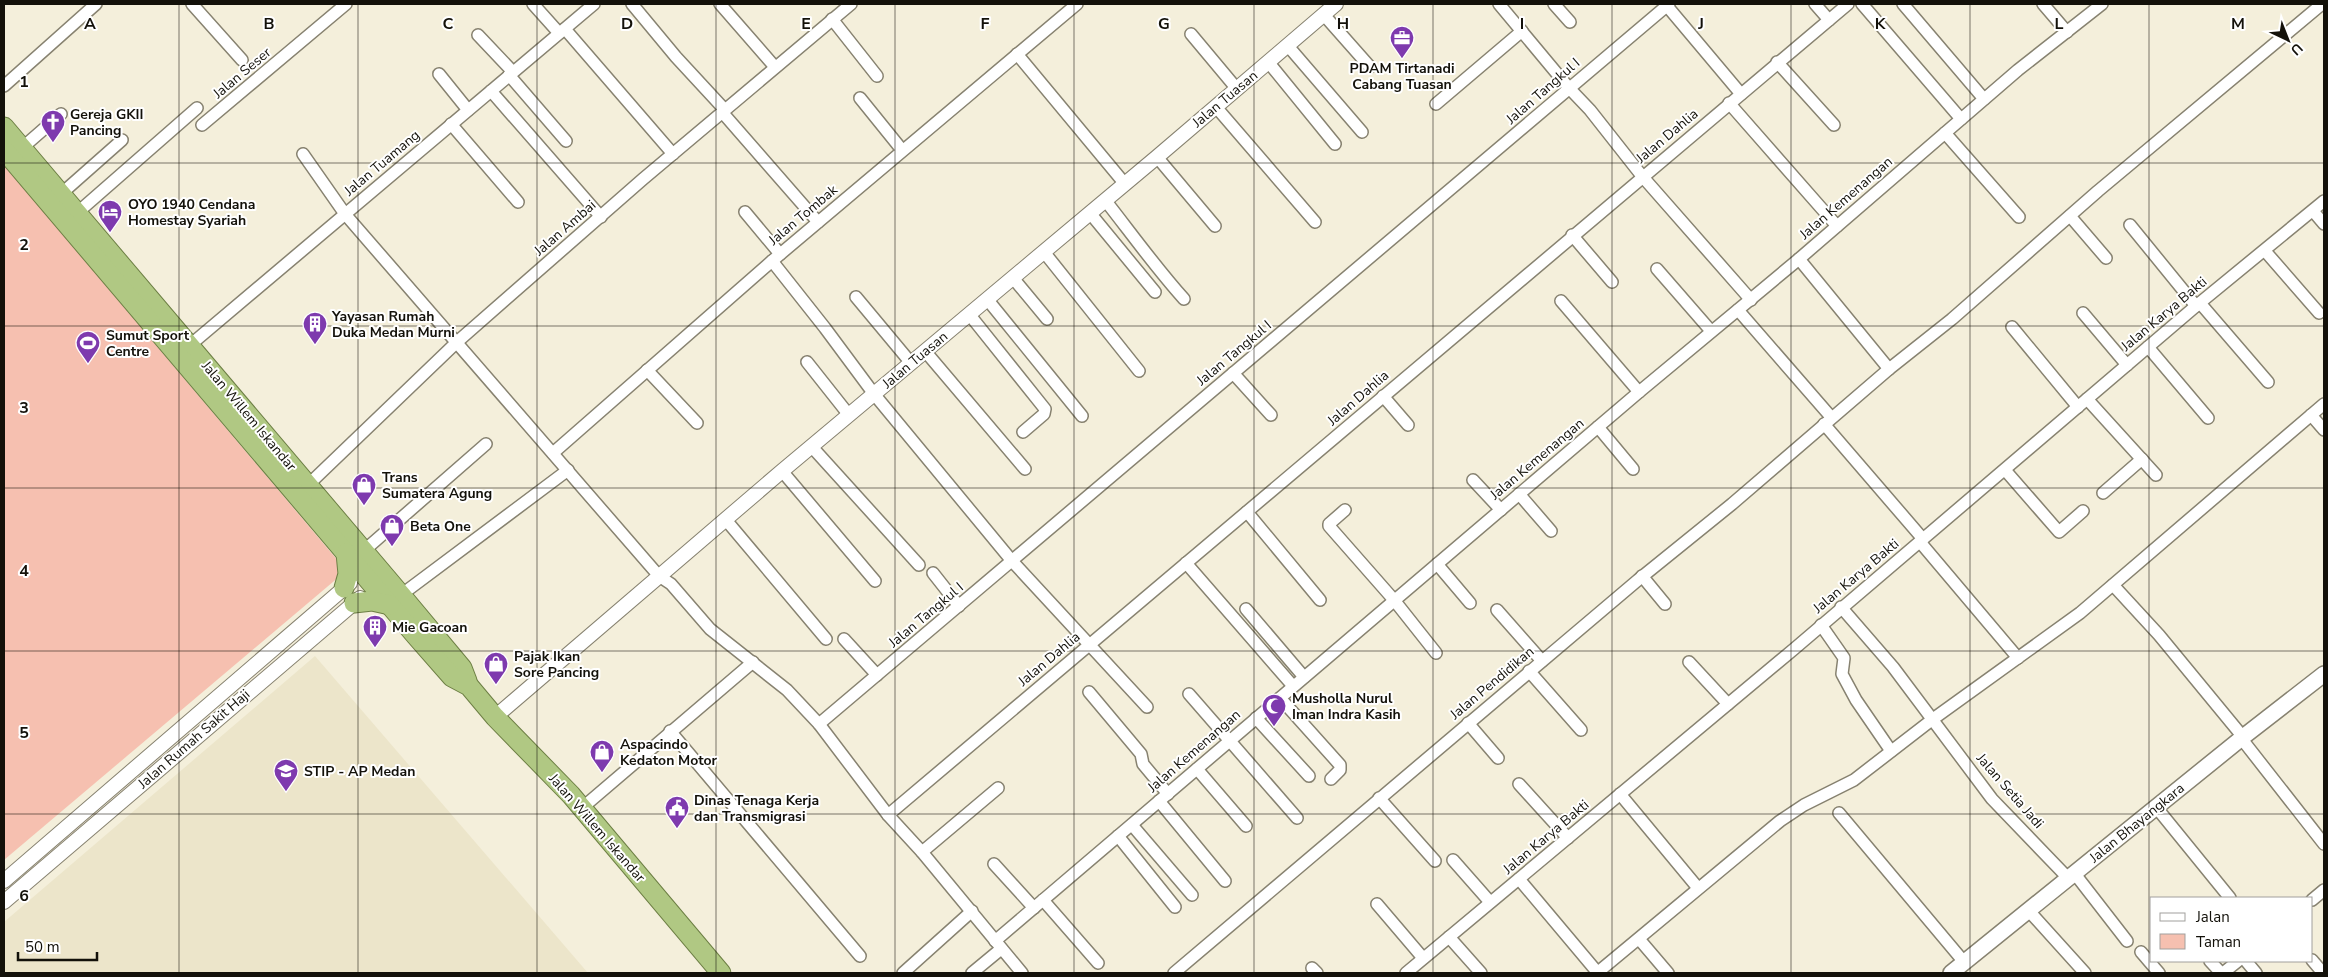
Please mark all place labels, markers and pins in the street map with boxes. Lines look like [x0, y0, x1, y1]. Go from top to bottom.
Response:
office icon: PDAM Tirtanadi Cabang Tuasan [1389, 25, 1415, 59]
place label: PDAM Tirtanadi Cabang Tuasan [1350, 59, 1454, 94]
place label: Gereja GKII Pancing [70, 105, 143, 140]
church icon: Gereja GKII Pancing [40, 109, 66, 143]
place label: OYO 1940 Cendana Homestay Syariah [128, 195, 255, 230]
hotel icon: OYO 1940 Cendana Homestay Syariah [97, 199, 123, 233]
place label: Yayasan Rumah Duka Medan Murni [331, 307, 455, 342]
building icon: Yayasan Rumah Duka Medan Murni [302, 311, 328, 345]
place label: Sumut Sport Centre [106, 326, 190, 361]
sports icon: Sumut Sport Centre [75, 330, 101, 364]
place label: Trans Sumatera Agung [382, 468, 492, 503]
shop icon: Trans Sumatera Agung [351, 472, 377, 506]
shop icon: Beta One [379, 513, 405, 547]
place label: Beta One [410, 517, 471, 536]
building icon: Mie Gacoan [362, 614, 388, 648]
place label: Mie Gacoan [392, 618, 467, 637]
place label: Pajak Ikan Sore Pancing [514, 647, 599, 682]
shop icon: Pajak Ikan Sore Pancing [483, 651, 509, 685]
place label: Musholla Nurul Iman Indra Kasih [1292, 689, 1401, 724]
mosque icon: Musholla Nurul Iman Indra Kasih [1261, 693, 1287, 727]
place label: Aspacindo Kedaton Motor [620, 735, 718, 770]
shop icon: Aspacindo Kedaton Motor [589, 739, 615, 773]
school or university icon: STIP - AP Medan [273, 758, 299, 792]
place label: STIP - AP Medan [304, 762, 415, 781]
place label: Dinas Tenaga Kerja dan Transmigrasi [694, 791, 819, 826]
public building icon: Dinas Tenaga Kerja dan Transmigrasi [664, 795, 690, 829]

